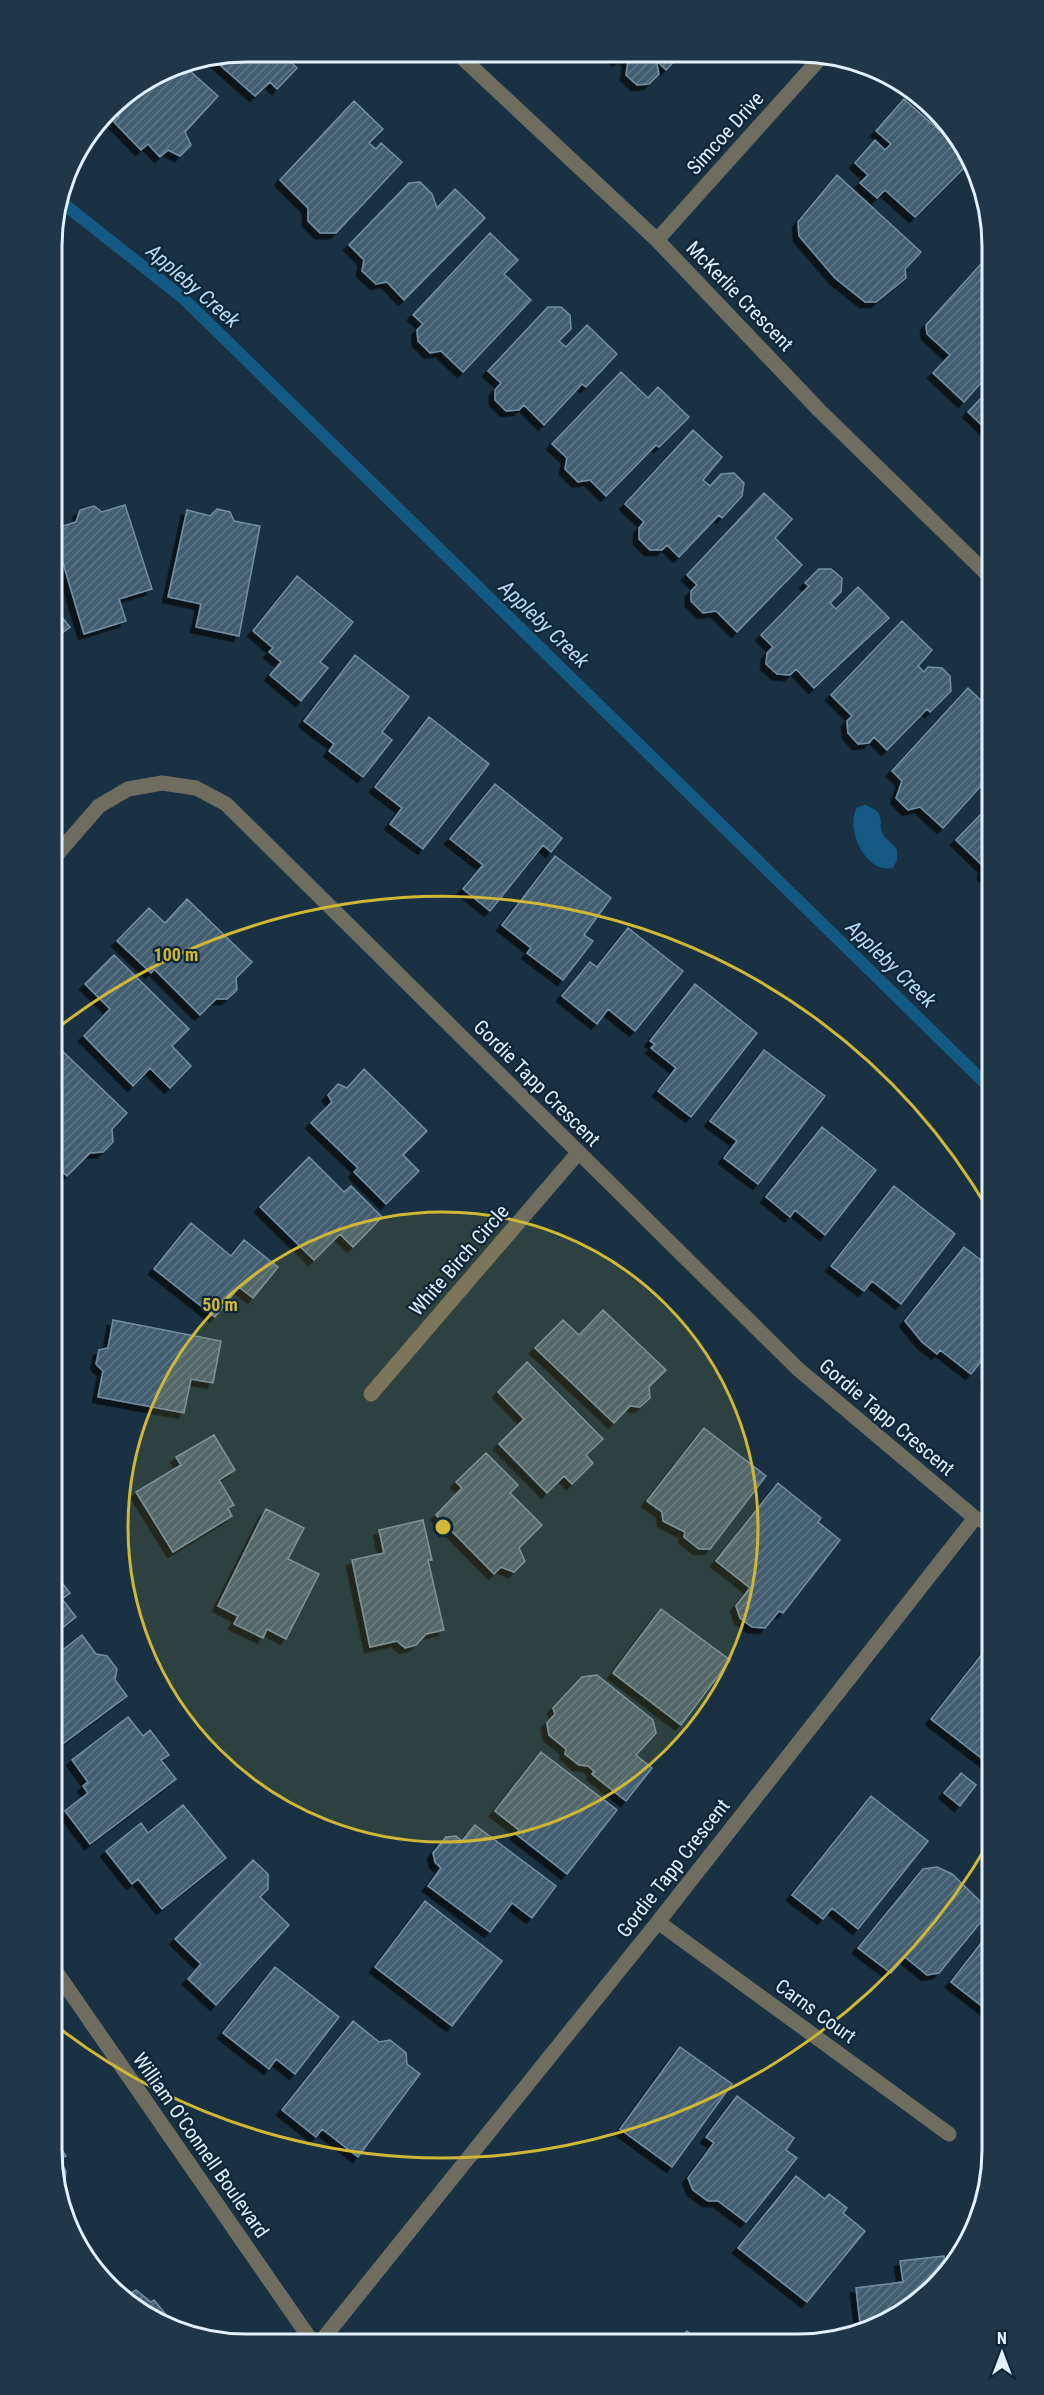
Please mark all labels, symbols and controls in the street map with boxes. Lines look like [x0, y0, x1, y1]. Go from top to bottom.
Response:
street label: Simcoe Drive [682, 87, 768, 179]
street label: McKerlie Crescent [681, 236, 799, 356]
water label: Appleby Creek [141, 239, 245, 333]
water label: Appleby Creek [494, 575, 594, 673]
water label: Appleby Creek [841, 915, 941, 1013]
text: 100 m [154, 944, 198, 965]
street label: Gordie Tapp Crescent [469, 1015, 605, 1151]
street label: White Birch Circle [404, 1200, 514, 1320]
text: 50 m [202, 1294, 238, 1315]
street label: Gordie Tapp Crescent [815, 1353, 960, 1481]
centre of rings [433, 1517, 453, 1537]
street label: Gordie Tapp Crescent [612, 1794, 735, 1942]
street label: Carns Court [771, 1974, 861, 2048]
street label: William O'Connell Boulevard [128, 2048, 274, 2242]
north arrow [972, 2323, 1032, 2383]
text: N [997, 2329, 1007, 2348]

